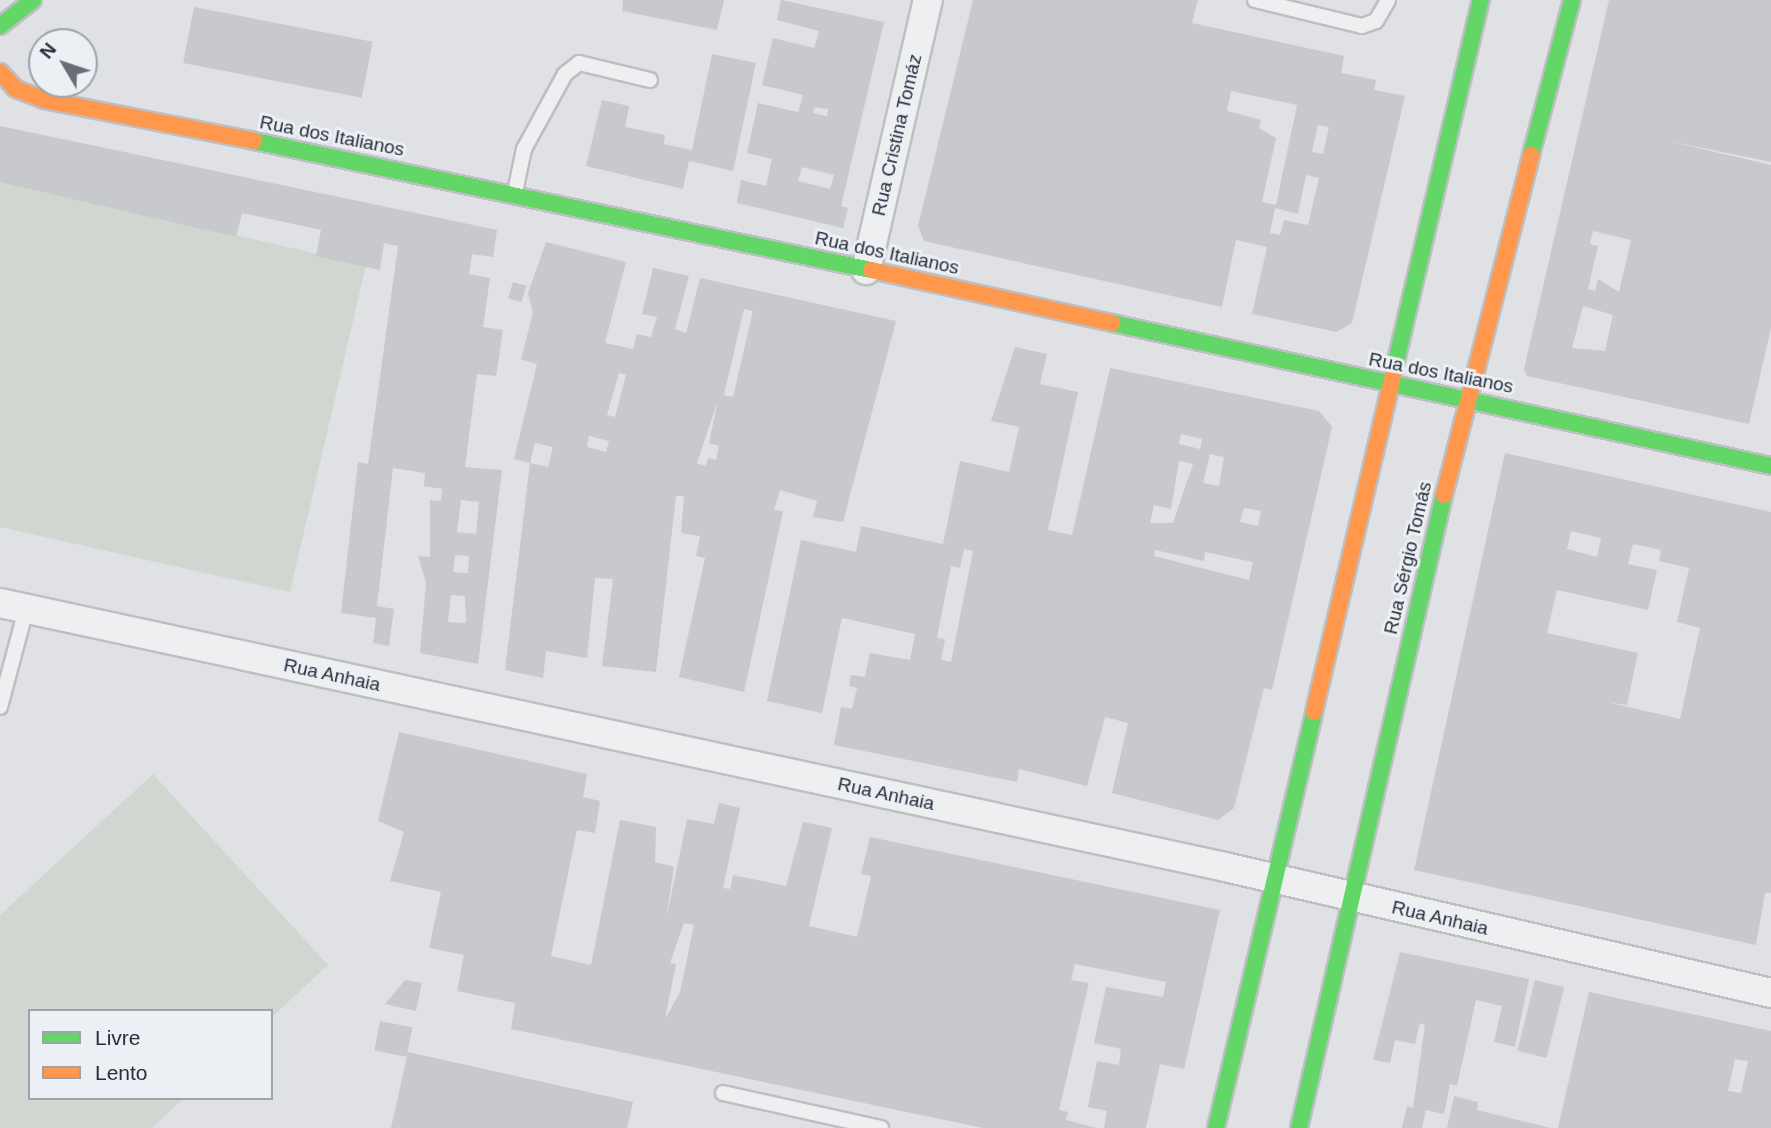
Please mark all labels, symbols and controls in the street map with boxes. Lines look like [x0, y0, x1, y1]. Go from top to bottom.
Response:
north arrow [28, 28, 98, 98]
text: N [35, 39, 60, 63]
street label: Rua Cristina Tomáz [867, 52, 927, 218]
street label: Rua dos Italianos [258, 111, 406, 161]
street label: Rua dos Italianos [813, 227, 961, 279]
street label: Rua dos Italianos [1367, 348, 1515, 398]
street label: Rua Sérgio Tomás [1379, 479, 1437, 637]
street label: Rua Anhaia [281, 654, 383, 696]
street label: Rua Anhaia [835, 773, 937, 815]
street label: Rua Anhaia [1389, 896, 1491, 940]
legend [28, 1009, 273, 1100]
text: Livre [95, 1026, 141, 1049]
text: Lento [95, 1061, 148, 1084]

